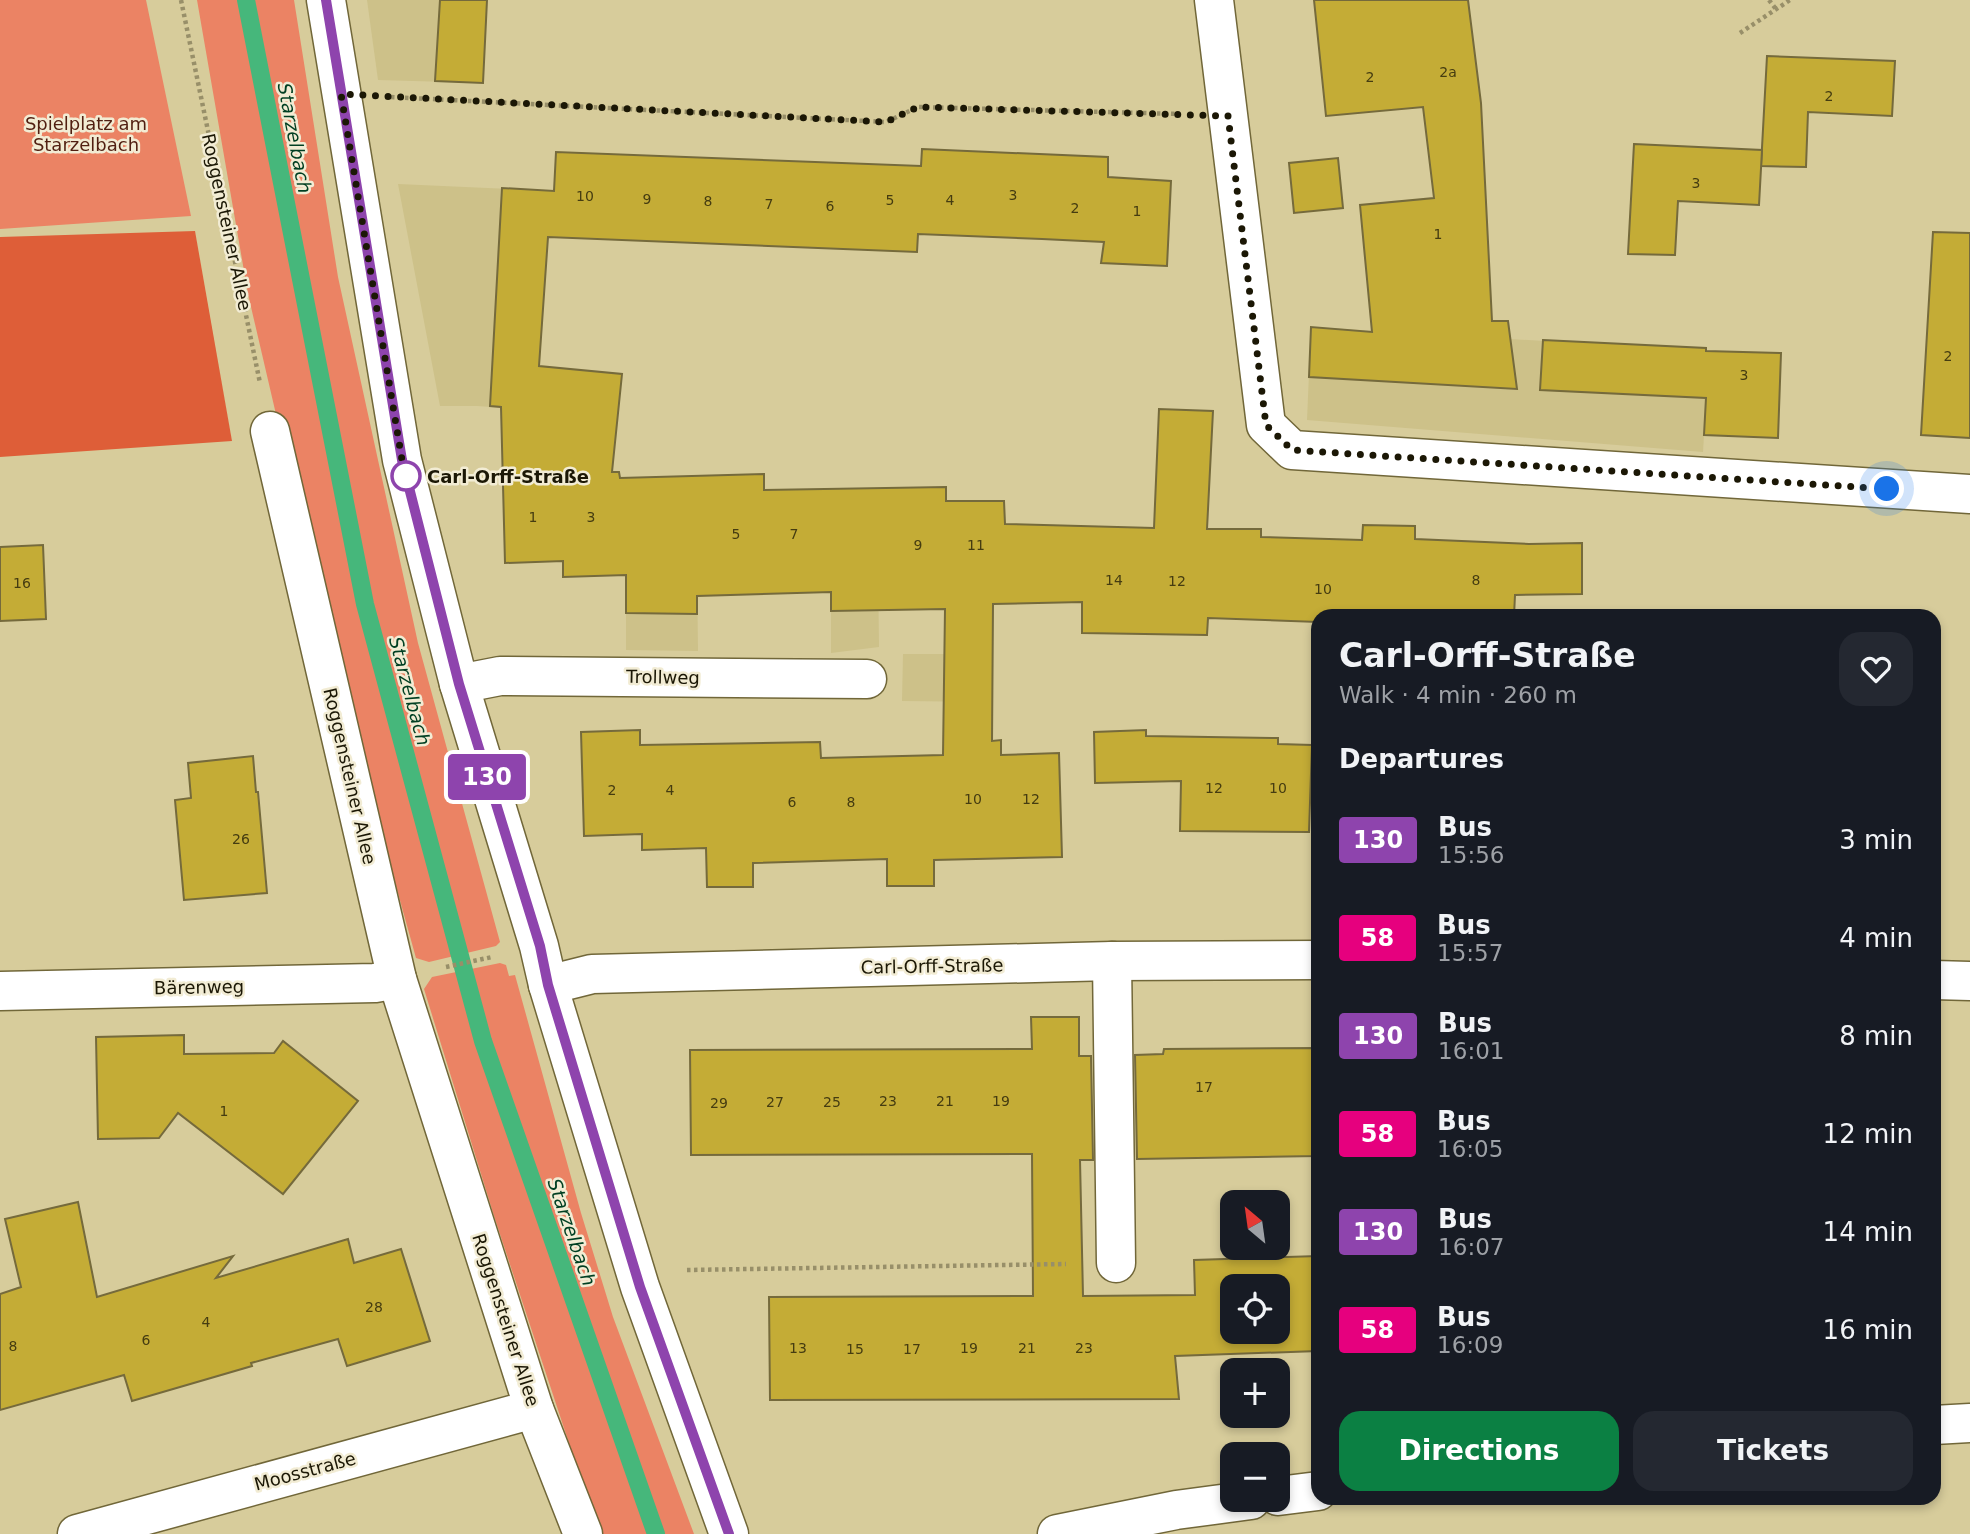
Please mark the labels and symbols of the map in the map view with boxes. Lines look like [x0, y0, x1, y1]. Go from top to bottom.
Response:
house number: 2a [1439, 64, 1457, 80]
house number: 2 [1366, 69, 1374, 85]
water label: Starzelbach [274, 81, 316, 195]
house number: 2 [1825, 88, 1833, 104]
park label: Spielplatz am Starzelbach [25, 113, 147, 155]
street label: Roggensteiner Allee [198, 131, 256, 313]
house number: 3 [1692, 175, 1700, 191]
house number: 3 [1009, 187, 1017, 203]
house number: 10 [576, 188, 594, 204]
house number: 9 [643, 191, 651, 207]
house number: 5 [886, 192, 894, 208]
house number: 4 [946, 192, 955, 208]
house number: 8 [704, 193, 712, 209]
house number: 7 [765, 196, 773, 212]
house number: 6 [826, 198, 835, 214]
house number: 2 [1071, 200, 1079, 216]
house number: 1 [1133, 203, 1141, 219]
house number: 1 [1434, 226, 1442, 242]
house number: 2 [1944, 348, 1952, 364]
house number: 3 [1740, 367, 1748, 383]
marker: Carl-Orff-Straße [391, 461, 421, 491]
place label: Carl-Orff-Straße [427, 466, 589, 487]
your location [1869, 471, 1904, 506]
house number: 1 [529, 509, 537, 525]
house number: 3 [587, 509, 595, 525]
house number: 5 [732, 526, 740, 542]
house number: 7 [790, 526, 798, 542]
house number: 9 [914, 537, 922, 553]
house number: 11 [967, 537, 985, 553]
house number: 14 [1105, 572, 1123, 588]
house number: 8 [1472, 572, 1480, 588]
house number: 12 [1168, 573, 1186, 589]
house number: 16 [13, 575, 31, 591]
house number: 10 [1314, 581, 1332, 597]
water label: Starzelbach [385, 634, 435, 748]
street label: Trollweg [625, 666, 700, 688]
street label: Roggensteiner Allee [319, 686, 381, 866]
line badge: 130 [447, 754, 527, 800]
house number: 12 [1205, 780, 1223, 796]
house number: 10 [1269, 780, 1287, 796]
house number: 2 [608, 782, 616, 798]
house number: 4 [666, 782, 675, 798]
house number: 10 [964, 791, 982, 807]
house number: 12 [1022, 791, 1040, 807]
house number: 6 [788, 794, 797, 810]
house number: 8 [847, 794, 855, 810]
house number: 26 [232, 831, 250, 847]
street label: Carl-Orff-Straße [860, 954, 1004, 978]
street label: Bärenweg [154, 976, 244, 998]
house number: 17 [1195, 1079, 1213, 1095]
house number: 23 [879, 1093, 897, 1109]
house number: 21 [936, 1093, 954, 1109]
house number: 19 [992, 1093, 1010, 1109]
house number: 27 [766, 1094, 784, 1110]
house number: 25 [823, 1094, 841, 1110]
house number: 29 [710, 1095, 728, 1111]
house number: 1 [220, 1103, 228, 1119]
water label: Starzelbach [543, 1175, 601, 1289]
north arrow [1220, 1190, 1290, 1260]
street label: Roggensteiner Allee [468, 1231, 544, 1409]
house number: 28 [365, 1299, 383, 1315]
house number: 4 [202, 1314, 211, 1330]
house number: 6 [142, 1332, 151, 1348]
house number: 8 [9, 1338, 17, 1354]
house number: 13 [789, 1340, 807, 1356]
house number: 19 [960, 1340, 978, 1356]
house number: 21 [1018, 1340, 1036, 1356]
house number: 23 [1075, 1340, 1093, 1356]
house number: 15 [846, 1341, 864, 1357]
house number: 17 [903, 1341, 921, 1357]
street label: Moosstraße [252, 1447, 358, 1495]

